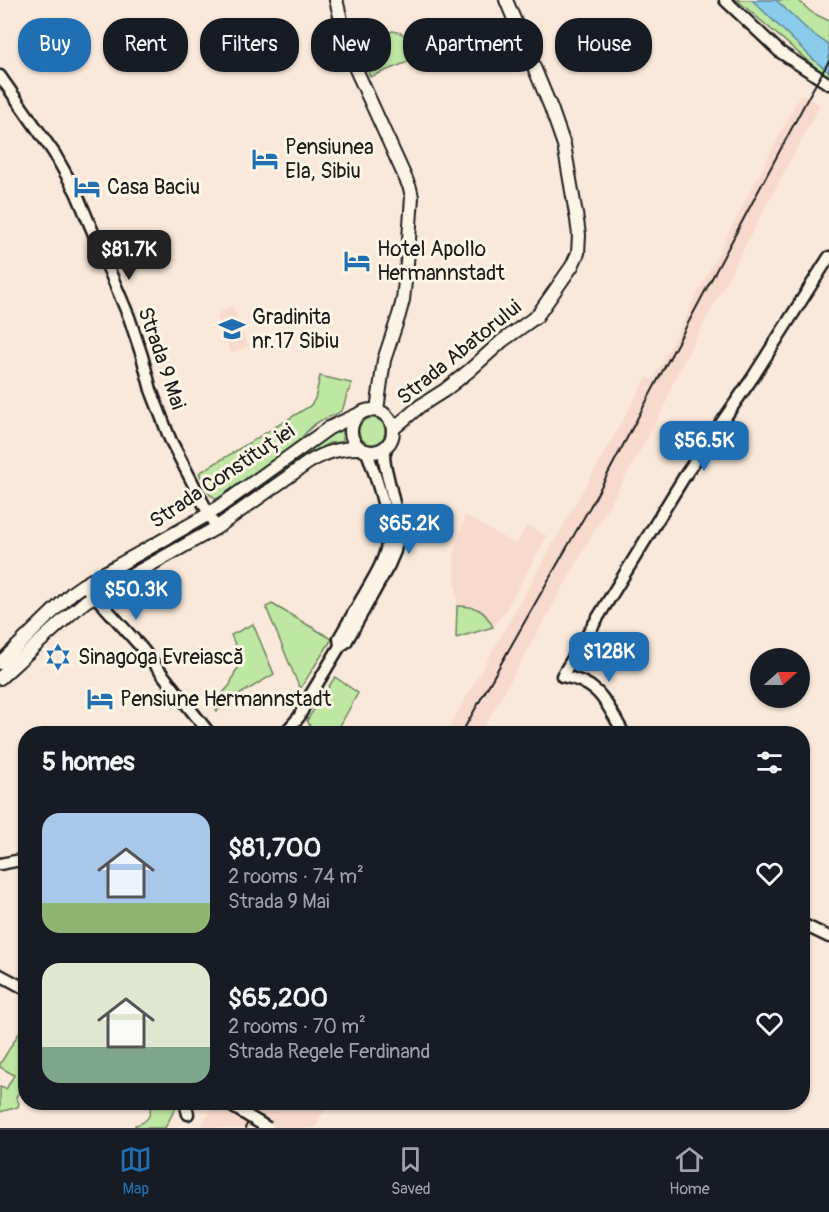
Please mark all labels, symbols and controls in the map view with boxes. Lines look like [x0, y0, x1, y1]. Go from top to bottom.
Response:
chip: Buy [18, 18, 91, 72]
chip: Rent [103, 18, 188, 72]
chip: Filters [200, 18, 299, 72]
chip: New [311, 18, 391, 72]
chip: Apartment [403, 18, 543, 72]
chip: House [555, 18, 652, 72]
place label: Pensiunea Ela, Sibiu [285, 134, 374, 185]
hotel icon: Pensiunea Ela, Sibiu [250, 144, 280, 174]
hotel icon: Casa Baciu [72, 172, 102, 202]
place label: Casa Baciu [107, 174, 200, 201]
pin: $81.7K [80, 230, 178, 281]
place label: Hotel Apollo Hermannstadt [377, 236, 505, 287]
text: $81.7K [101, 237, 157, 262]
hotel icon: Hotel Apollo Hermannstadt [342, 246, 372, 276]
street label: Strada Abatorului [391, 294, 527, 411]
street label: Strada 9 Mai [131, 303, 192, 413]
place label: Gradinita nr.17 Sibiu [252, 304, 339, 355]
school or university icon: Gradinita nr.17 Sibiu [217, 314, 247, 344]
street label: Strada Constituției [145, 418, 300, 535]
pin: $56.5K [655, 421, 753, 472]
text: $56.5K [674, 428, 734, 453]
pin: $65.2K [360, 504, 458, 555]
text: $65.2K [379, 511, 439, 536]
pin: $50.3K [87, 570, 185, 621]
text: $50.3K [105, 577, 167, 602]
pin: $128K [567, 632, 651, 683]
text: $128K [583, 639, 635, 664]
synagogue icon: Sinagoga Evreiască [43, 642, 73, 672]
place label: Sinagoga Evreiască [78, 644, 244, 671]
north arrow [750, 648, 810, 708]
map controls [750, 648, 810, 708]
hotel icon: Pensiune Hermannstadt [85, 684, 115, 714]
place label: Pensiune Hermannstadt [120, 686, 332, 713]
text: 5 homes [42, 746, 135, 778]
icon: filters [753, 746, 786, 779]
text: $81,700 [228, 832, 321, 864]
icon: home [90, 837, 162, 909]
icon: heart [753, 857, 786, 890]
text: 2 rooms · 74 m² [228, 864, 364, 889]
text: Strada 9 Mai [228, 889, 330, 914]
text: $65,200 [228, 982, 328, 1014]
icon: home [90, 987, 162, 1059]
icon: heart [753, 1007, 786, 1040]
text: 2 rooms · 70 m² [228, 1014, 366, 1039]
text: Strada Regele Ferdinand [228, 1039, 430, 1064]
tab: Map [119, 1143, 152, 1199]
tab: Saved [391, 1143, 431, 1199]
tab: Home [669, 1143, 710, 1199]

